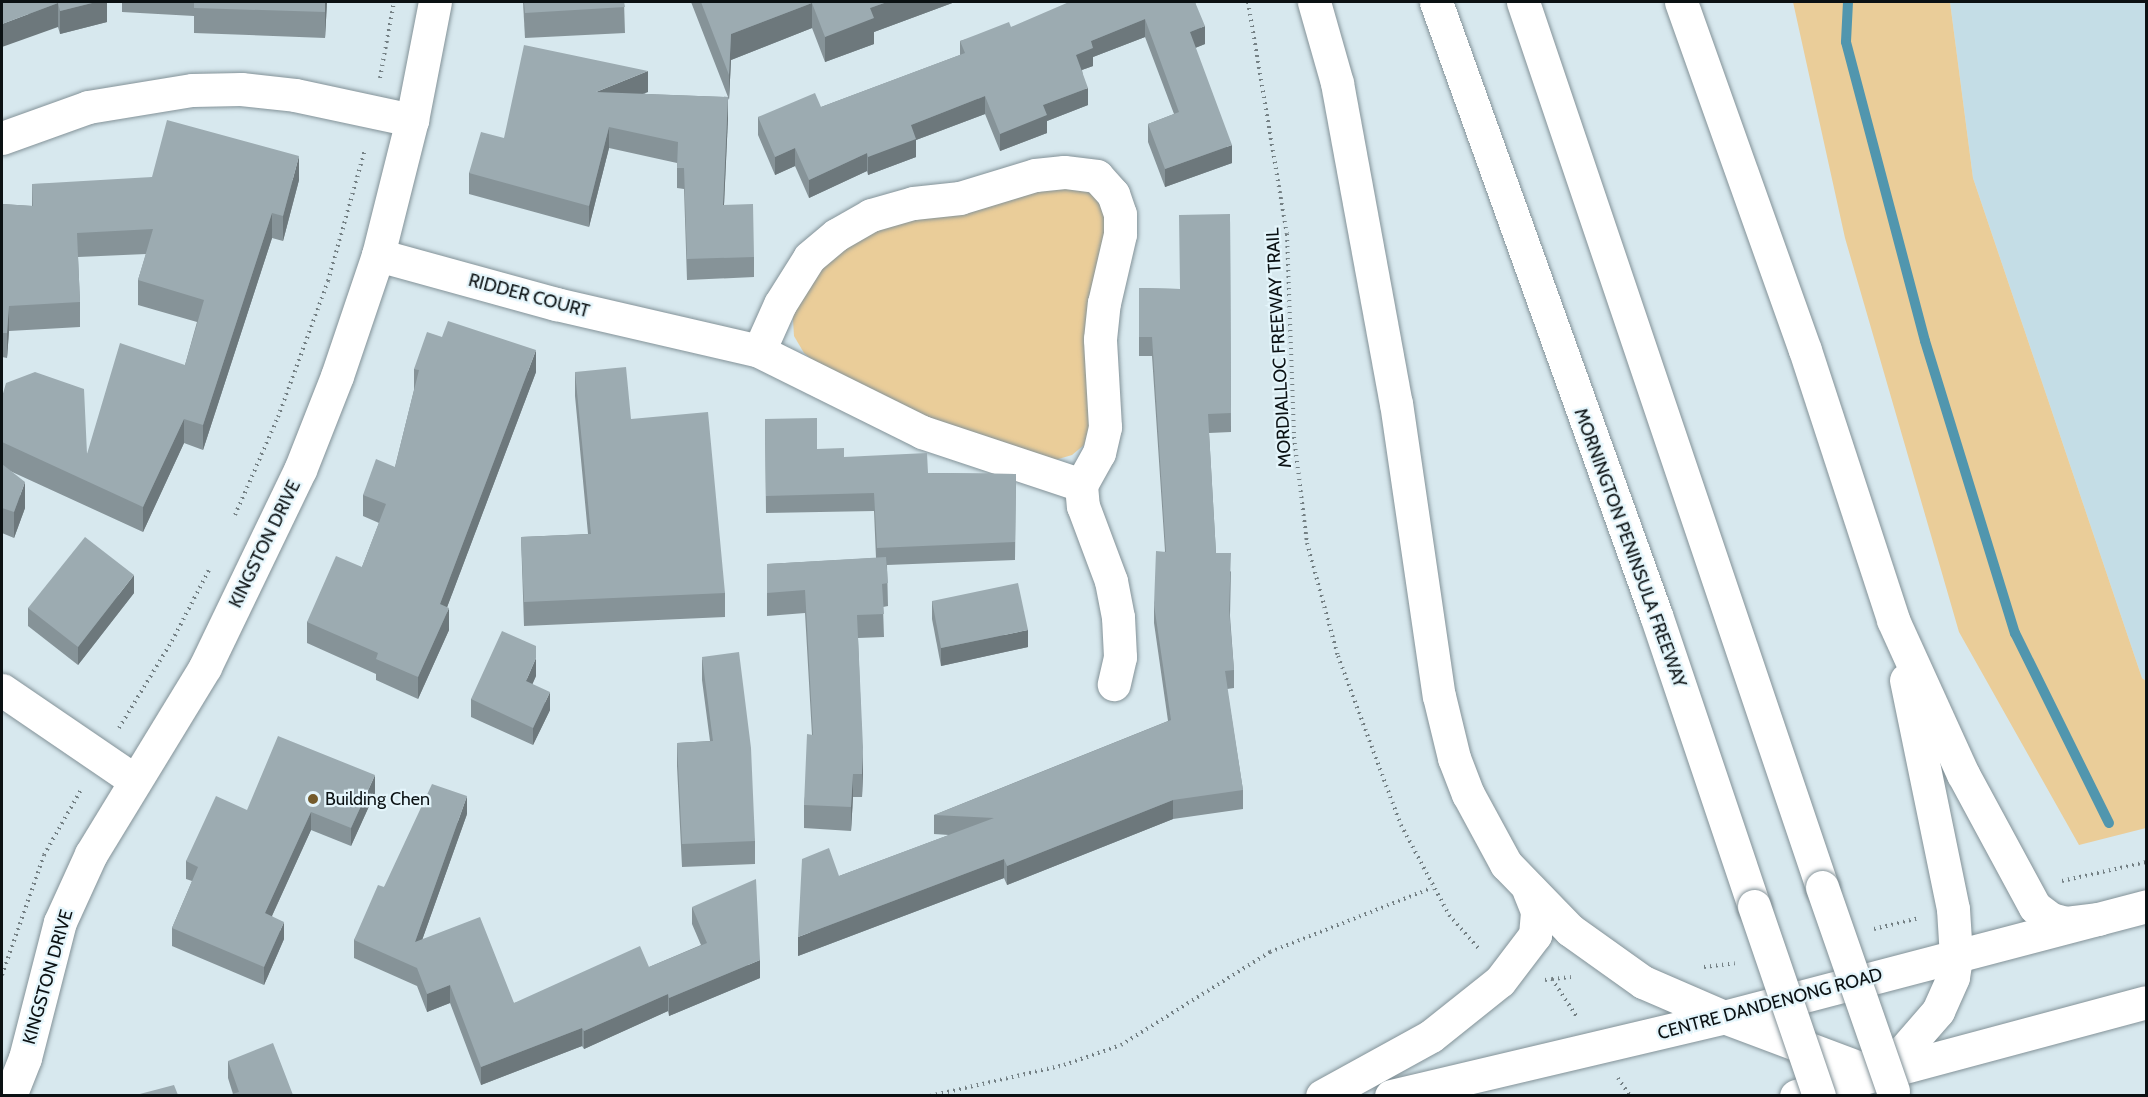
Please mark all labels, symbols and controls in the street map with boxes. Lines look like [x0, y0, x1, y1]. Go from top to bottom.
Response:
street label: MORDIALLOC FREEWAY TRAIL [1262, 227, 1296, 469]
street label: RIDDER COURT [466, 269, 592, 323]
street label: MORNINGTON PENINSULA FREEWAY [1569, 405, 1691, 691]
street label: KINGSTON DRIVE [225, 477, 305, 611]
place label: Building Chen [325, 788, 430, 810]
marker: Building Chen [306, 792, 320, 806]
street label: KINGSTON DRIVE [18, 907, 78, 1047]
street label: CENTRE DANDENONG ROAD [1655, 964, 1885, 1044]

